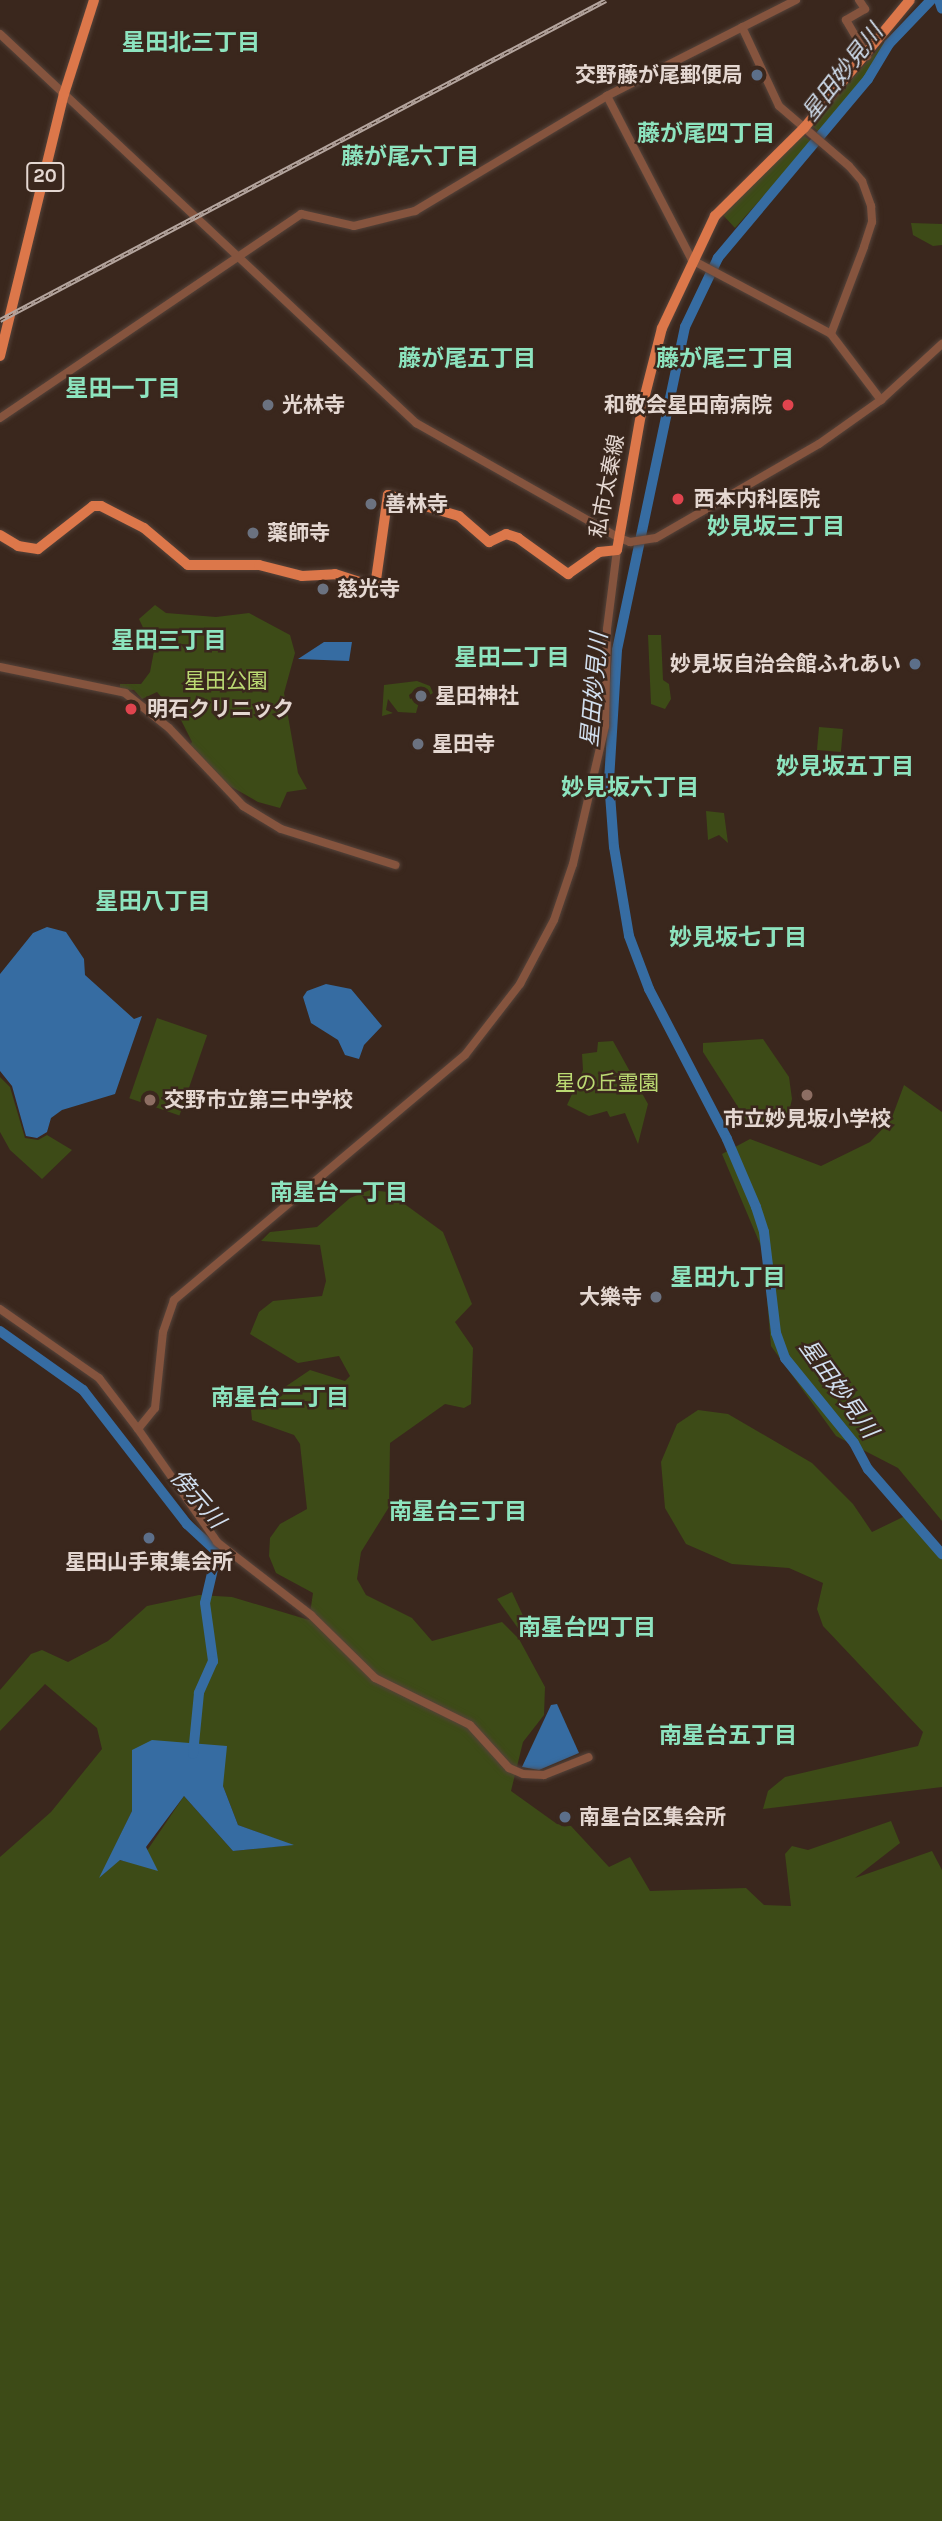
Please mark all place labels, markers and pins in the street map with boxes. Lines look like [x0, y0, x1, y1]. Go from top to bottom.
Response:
place label: 交野藤が尾郵便局 [575, 62, 743, 88]
marker: 交野藤が尾郵便局 [749, 67, 765, 83]
place label: 光林寺 [282, 392, 345, 418]
place label: 和敬会星田南病院 [604, 392, 772, 418]
marker: 和敬会星田南病院 [778, 395, 798, 415]
marker: 光林寺 [260, 397, 276, 413]
place label: 西本内科医院 [694, 486, 820, 512]
marker: 西本内科医院 [668, 489, 688, 509]
place label: 善林寺 [385, 491, 448, 517]
marker: 善林寺 [363, 496, 379, 512]
place label: 薬師寺 [267, 520, 330, 546]
marker: 薬師寺 [245, 525, 261, 541]
place label: 慈光寺 [337, 576, 400, 602]
marker: 慈光寺 [315, 581, 331, 597]
place label: 妙見坂自治会館ふれあい [670, 651, 901, 677]
marker: 妙見坂自治会館ふれあい [907, 656, 923, 672]
place label: 星田神社 [435, 683, 519, 709]
marker: 星田神社 [413, 688, 429, 704]
place label: 明石クリニック [147, 696, 294, 722]
marker: 明石クリニック [121, 699, 141, 719]
place label: 星田寺 [432, 731, 495, 757]
marker: 星田寺 [410, 736, 426, 752]
place label: 交野市立第三中学校 [164, 1087, 353, 1113]
marker: 市立妙見坂小学校 [799, 1087, 815, 1103]
marker: 交野市立第三中学校 [142, 1092, 158, 1108]
place label: 市立妙見坂小学校 [723, 1106, 891, 1132]
place label: 大樂寺 [579, 1284, 642, 1310]
marker: 大樂寺 [648, 1289, 664, 1305]
marker: 星田山手東集会所 [141, 1530, 157, 1546]
place label: 星田山手東集会所 [65, 1549, 233, 1575]
place label: 南星台区集会所 [579, 1804, 726, 1830]
marker: 南星台区集会所 [557, 1809, 573, 1825]

